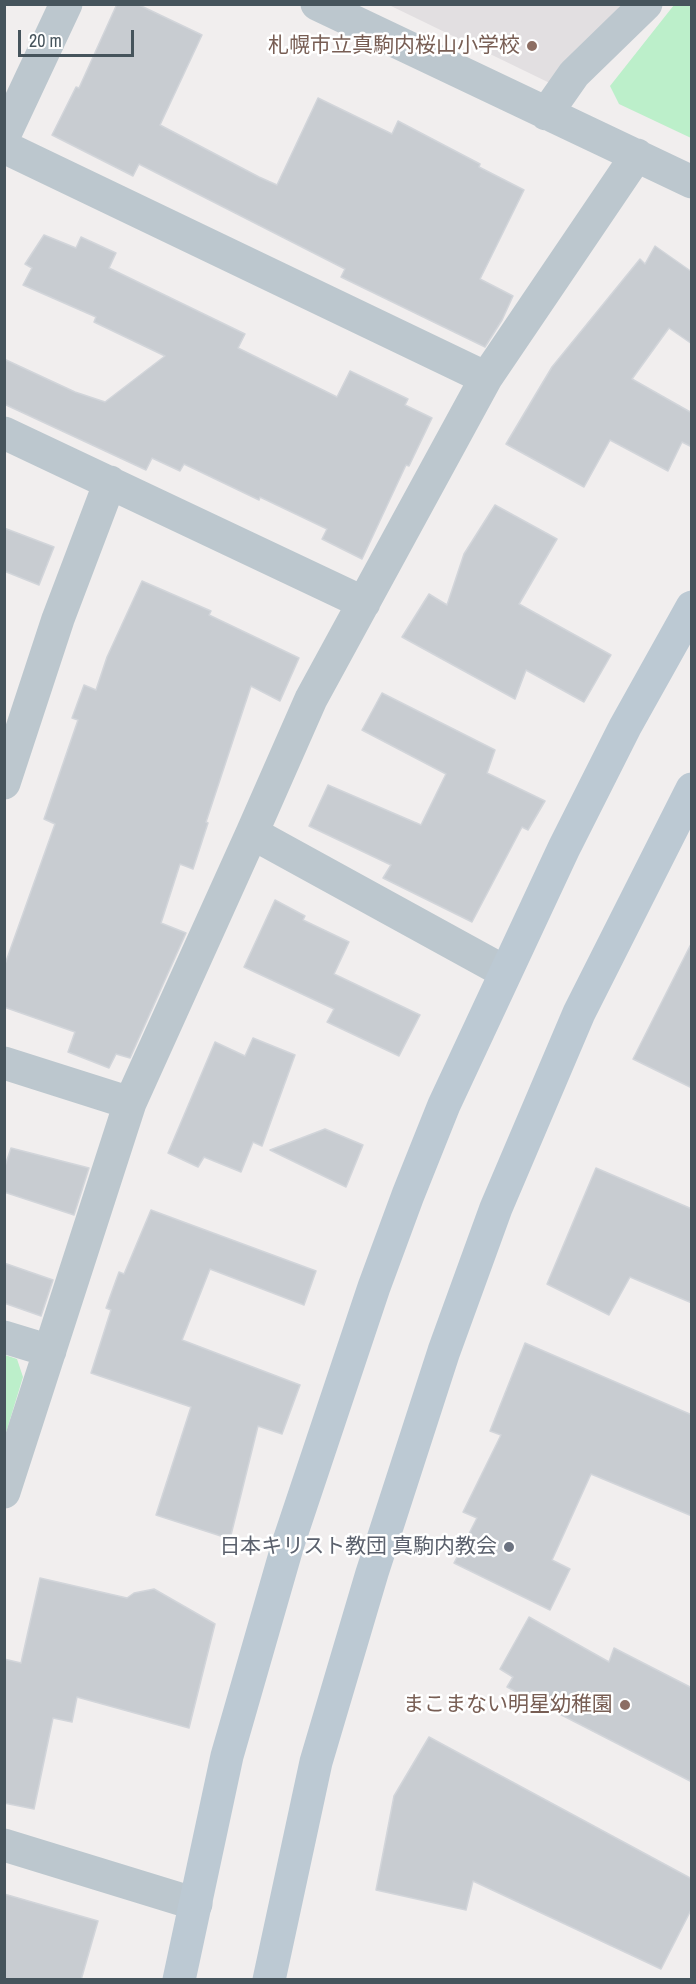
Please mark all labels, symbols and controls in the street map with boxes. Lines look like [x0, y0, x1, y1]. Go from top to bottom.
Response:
scale bar [21, 18, 136, 56]
text: 20 m [29, 28, 62, 53]
place label: 札幌市立真駒内桜山小学校 [268, 33, 520, 59]
marker: 札幌市立真駒内桜山小学校 [525, 39, 539, 53]
place label: 日本キリスト教団 真駒内教会 [219, 1534, 497, 1560]
marker: 日本キリスト教団 真駒内教会 [502, 1540, 516, 1554]
place label: まこまない明星幼稚園 [403, 1692, 613, 1718]
marker: まこまない明星幼稚園 [618, 1698, 632, 1712]

